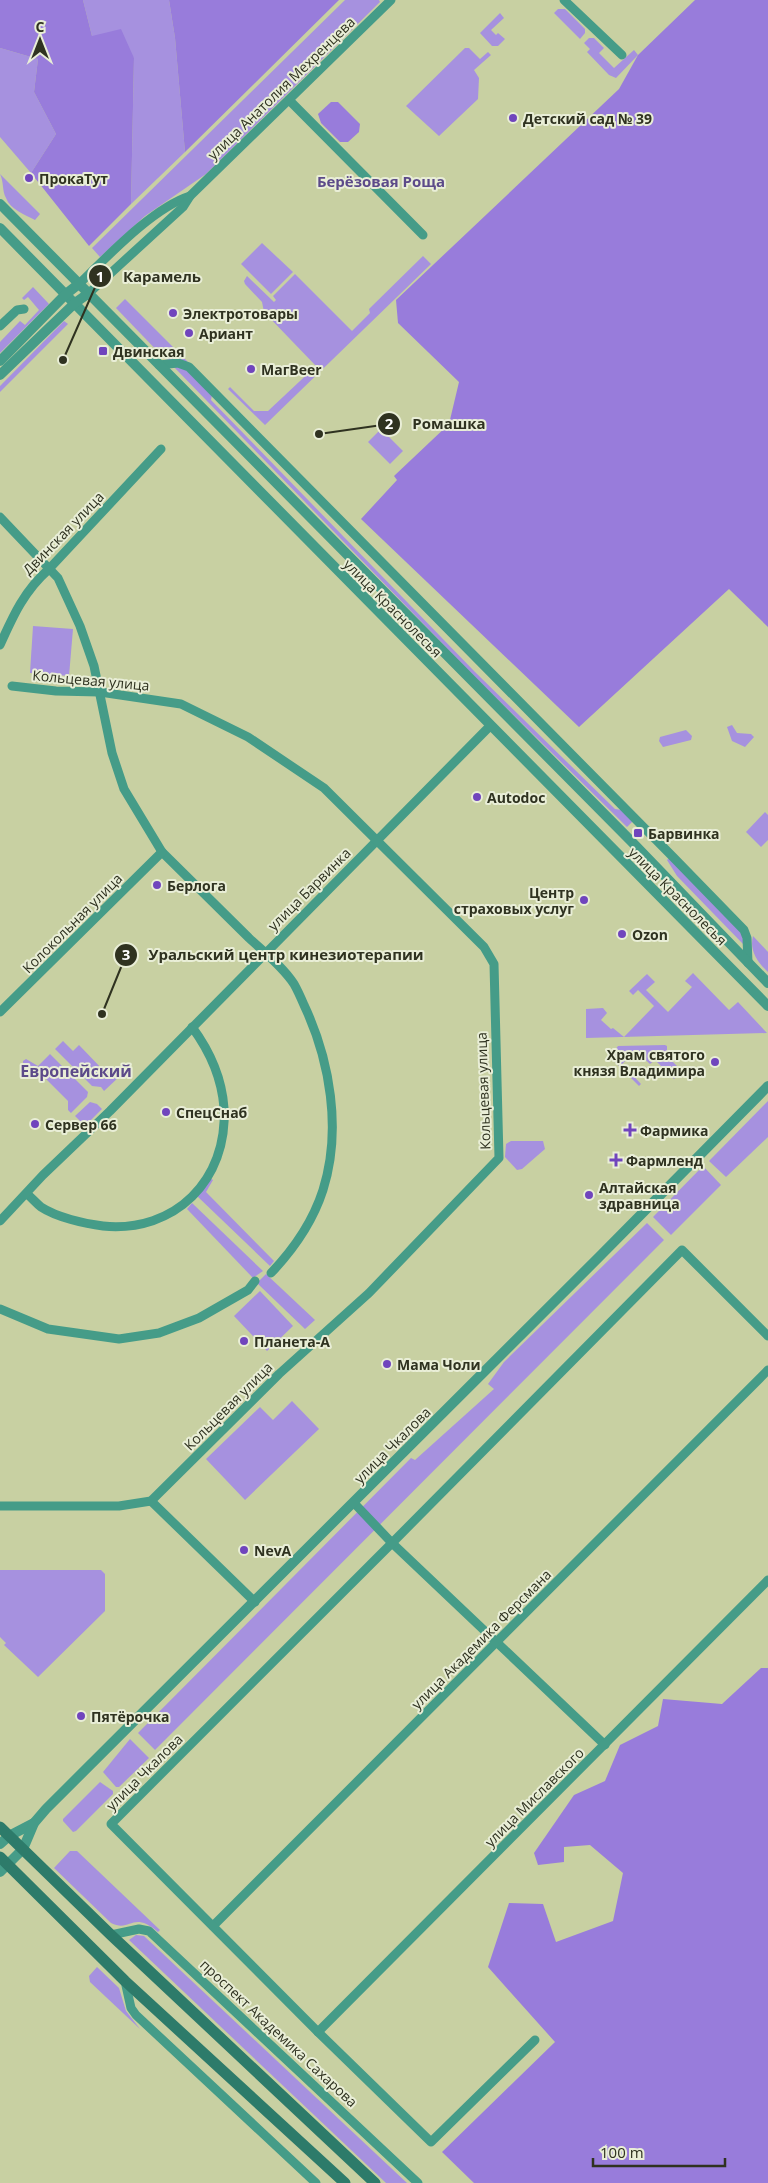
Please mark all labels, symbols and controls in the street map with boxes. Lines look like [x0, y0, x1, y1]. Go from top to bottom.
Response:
street label: улица Анатолия Мехренцева [203, 12, 359, 164]
north arrow [15, 15, 65, 65]
text: С [36, 17, 45, 36]
place label: Детский сад № 39 [523, 109, 652, 128]
marker: Детский сад № 39 [507, 112, 519, 124]
place label: ПрокаТут [39, 169, 108, 188]
district label: Берёзовая Роща [317, 171, 445, 191]
marker: ПрокаТут [23, 172, 35, 184]
callout: Карамель [88, 261, 211, 291]
text: 1 [96, 266, 104, 286]
text: Карамель [123, 266, 201, 286]
place label: Электротовары [183, 304, 298, 323]
marker: Электротовары [167, 307, 179, 319]
place label: Ариант [199, 324, 253, 343]
marker: Ариант [183, 327, 195, 339]
place label: Двинская [113, 342, 184, 361]
marker: Двинская [97, 345, 109, 357]
place label: МагBeer [261, 360, 322, 379]
marker: МагBeer [245, 363, 257, 375]
callout: Ромашка [377, 409, 495, 439]
text: 2 [385, 413, 394, 433]
text: Ромашка [412, 413, 486, 433]
street label: Двинская улица [18, 487, 108, 579]
street label: улица Краснолесья [340, 555, 446, 661]
street label: Кольцевая улица [32, 665, 150, 695]
place label: Autodoc [487, 788, 545, 807]
marker: Autodoc [471, 791, 483, 803]
place label: Барвинка [648, 824, 720, 843]
marker: Барвинка [632, 827, 644, 839]
street label: улица Барвинка [263, 843, 355, 935]
street label: улица Краснолесья [625, 843, 731, 949]
street label: Колокольная улица [18, 869, 126, 977]
place label: Берлога [167, 876, 226, 895]
marker: Берлога [151, 879, 163, 891]
place label: Центр страховых услуг [454, 883, 574, 918]
marker: Центр страховых услуг [578, 894, 590, 906]
place label: Ozon [632, 925, 668, 944]
marker: Ozon [616, 928, 628, 940]
callout: Уральский центр кинезиотерапии [114, 940, 434, 970]
text: 3 [122, 944, 130, 964]
text: Уральский центр кинезиотерапии [148, 944, 424, 964]
street label: Кольцевая улица [471, 1032, 495, 1150]
place label: Храм святого князя Владимира [574, 1045, 705, 1080]
marker: Храм святого князя Владимира [709, 1056, 721, 1068]
district label: Европейский [20, 1060, 132, 1082]
place label: СпецСнаб [176, 1103, 248, 1122]
marker: СпецСнаб [160, 1106, 172, 1118]
place label: Сервер 66 [45, 1115, 117, 1134]
marker: Сервер 66 [29, 1118, 41, 1130]
place label: Фармика [640, 1121, 708, 1140]
marker: Фармика [624, 1124, 636, 1136]
place label: Фармленд [626, 1151, 704, 1170]
marker: Фармленд [610, 1154, 622, 1166]
place label: Алтайская здравница [599, 1178, 680, 1213]
marker: Алтайская здравница [583, 1189, 595, 1201]
place label: Планета-А [254, 1332, 330, 1351]
marker: Планета-А [238, 1335, 250, 1347]
place label: Мама Чоли [397, 1355, 481, 1374]
street label: Кольцевая улица [180, 1358, 276, 1454]
marker: Мама Чоли [381, 1358, 393, 1370]
street label: улица Чкалова [350, 1403, 434, 1487]
place label: NevA [254, 1541, 292, 1560]
marker: NevA [238, 1544, 250, 1556]
street label: улица Академика Ферсмана [407, 1565, 555, 1713]
place label: Пятёрочка [91, 1707, 170, 1726]
marker: Пятёрочка [75, 1710, 87, 1722]
street label: улица Чкалова [102, 1730, 186, 1814]
street label: улица Миславского [480, 1743, 588, 1851]
street label: проспект Академика Сахарова [196, 1955, 362, 2111]
scale bar [593, 2136, 726, 2168]
text: 100 m [600, 2142, 644, 2162]

